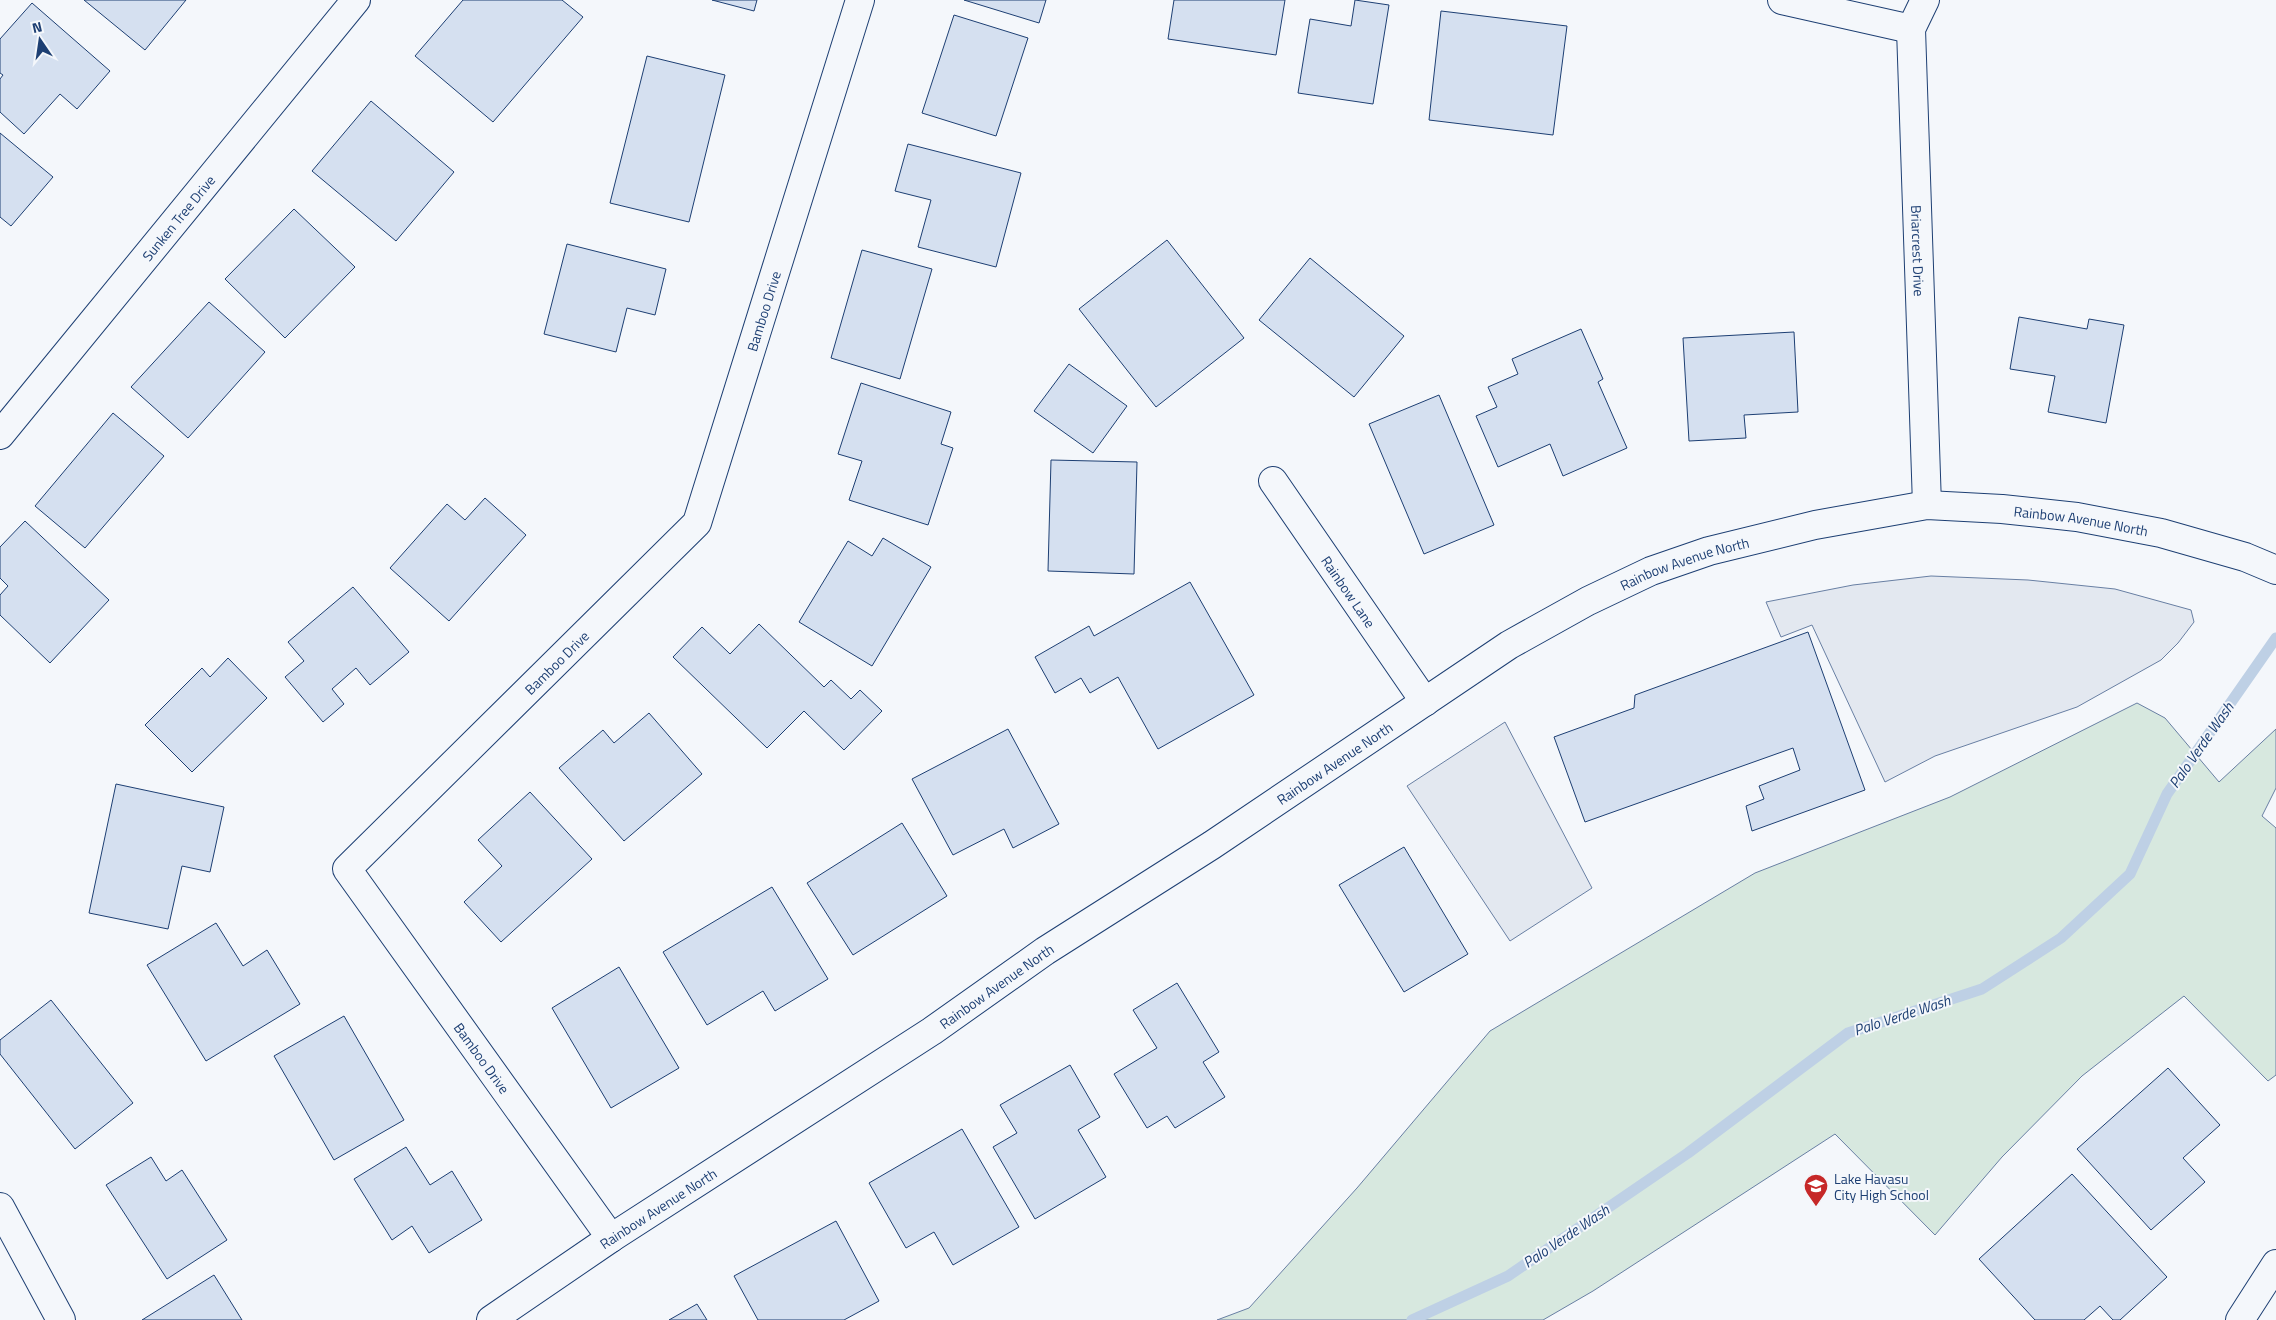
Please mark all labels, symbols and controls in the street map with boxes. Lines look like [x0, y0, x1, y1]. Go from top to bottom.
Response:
north arrow [15, 15, 65, 65]
text: N [30, 16, 44, 38]
street label: Sunken Tree Drive [136, 170, 220, 265]
street label: Briarcrest Drive [1906, 205, 1930, 297]
street label: Bamboo Drive [741, 268, 786, 354]
street label: Rainbow Avenue North [2013, 500, 2150, 541]
street label: Rainbow Avenue North [1616, 531, 1751, 595]
street label: Rainbow Lane [1317, 551, 1381, 632]
street label: Bamboo Drive [519, 625, 593, 699]
water label: Palo Verde Wash [2163, 697, 2239, 793]
street label: Rainbow Avenue North [1272, 716, 1396, 809]
street label: Rainbow Avenue North [935, 938, 1057, 1033]
water label: Palo Verde Wash [1851, 988, 1954, 1041]
street label: Bamboo Drive [449, 1018, 515, 1098]
street label: Rainbow Avenue North [595, 1162, 721, 1254]
place label: Lake Havasu City High School [1834, 1168, 1929, 1205]
school or university icon: Lake Havasu City High School [1803, 1173, 1829, 1207]
water label: Palo Verde Wash [1518, 1198, 1614, 1274]

